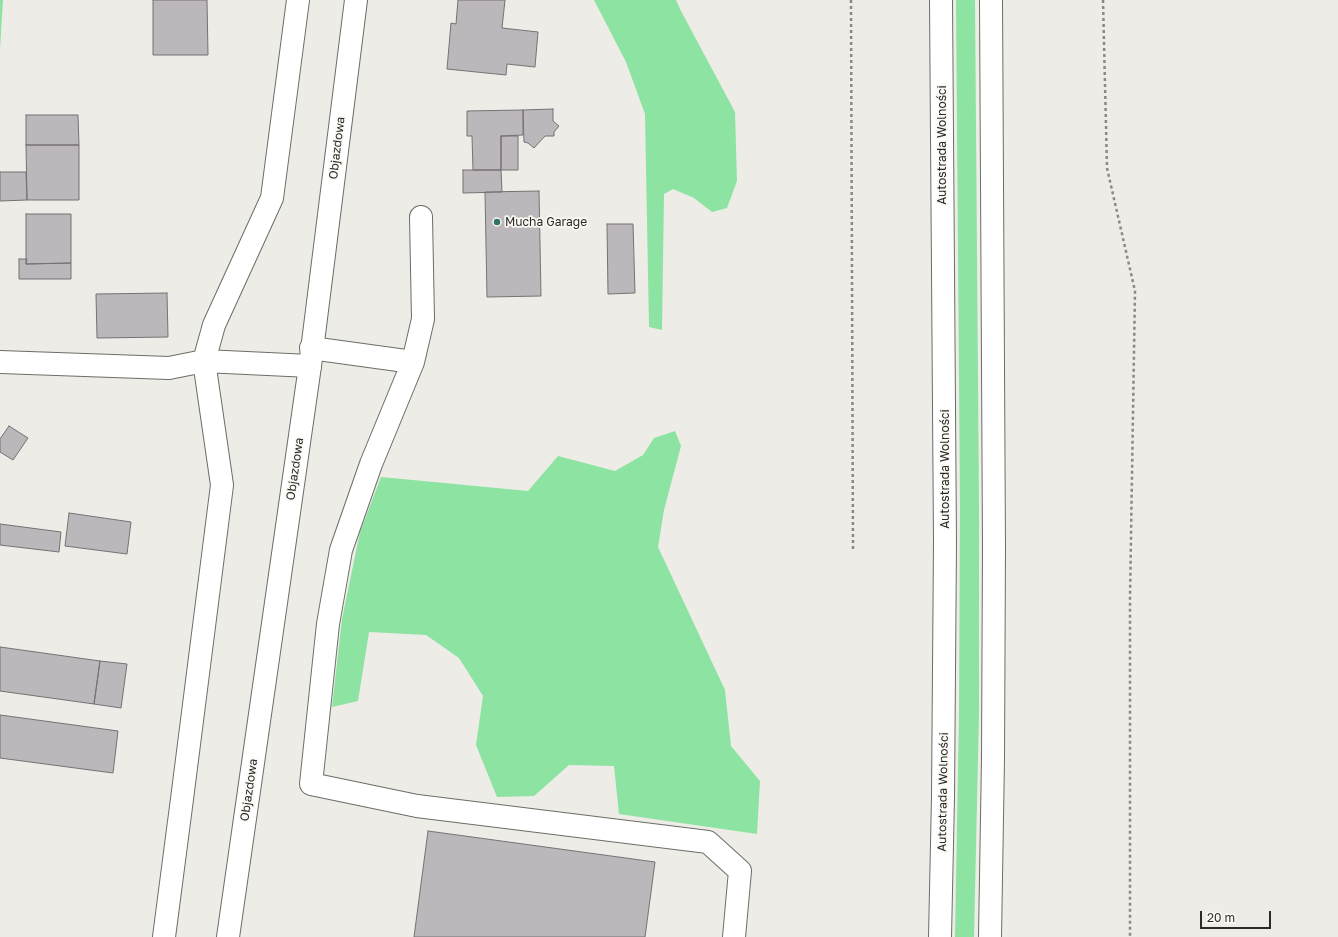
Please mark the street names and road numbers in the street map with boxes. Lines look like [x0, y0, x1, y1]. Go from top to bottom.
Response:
street label: Autostrada Wolności [935, 85, 949, 205]
street label: Objazdowa [326, 116, 348, 180]
street label: Autostrada Wolności [938, 409, 952, 529]
street label: Objazdowa [283, 437, 307, 501]
street label: Autostrada Wolności [935, 732, 951, 852]
street label: Objazdowa [237, 758, 261, 822]

